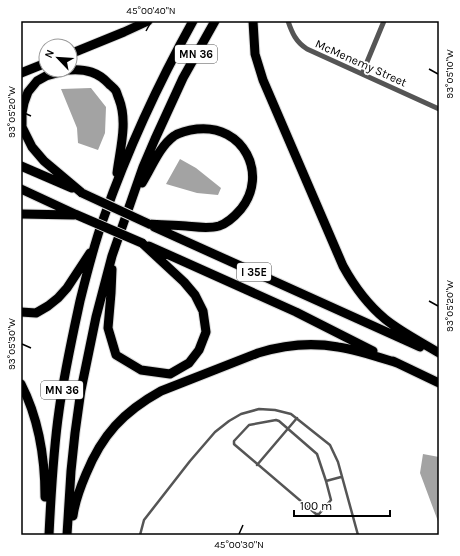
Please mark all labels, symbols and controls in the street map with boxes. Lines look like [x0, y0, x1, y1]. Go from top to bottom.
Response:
text: 45°00'40"N [126, 5, 176, 17]
street label: McMenemy Street [313, 37, 409, 90]
north arrow [38, 38, 78, 78]
road number: MN 36 [175, 45, 217, 63]
text: N [42, 48, 57, 60]
text: 93°05'10"W [444, 49, 456, 99]
text: 93°05'20"W [6, 86, 18, 138]
road number: I 35E [237, 263, 271, 281]
text: 93°05'20"W [444, 280, 456, 332]
text: 93°05'30"W [6, 318, 18, 370]
road number: MN 36 [41, 381, 83, 399]
scale bar [294, 492, 390, 518]
text: 100 m [300, 499, 332, 513]
text: 45°00'30"N [214, 539, 264, 551]

